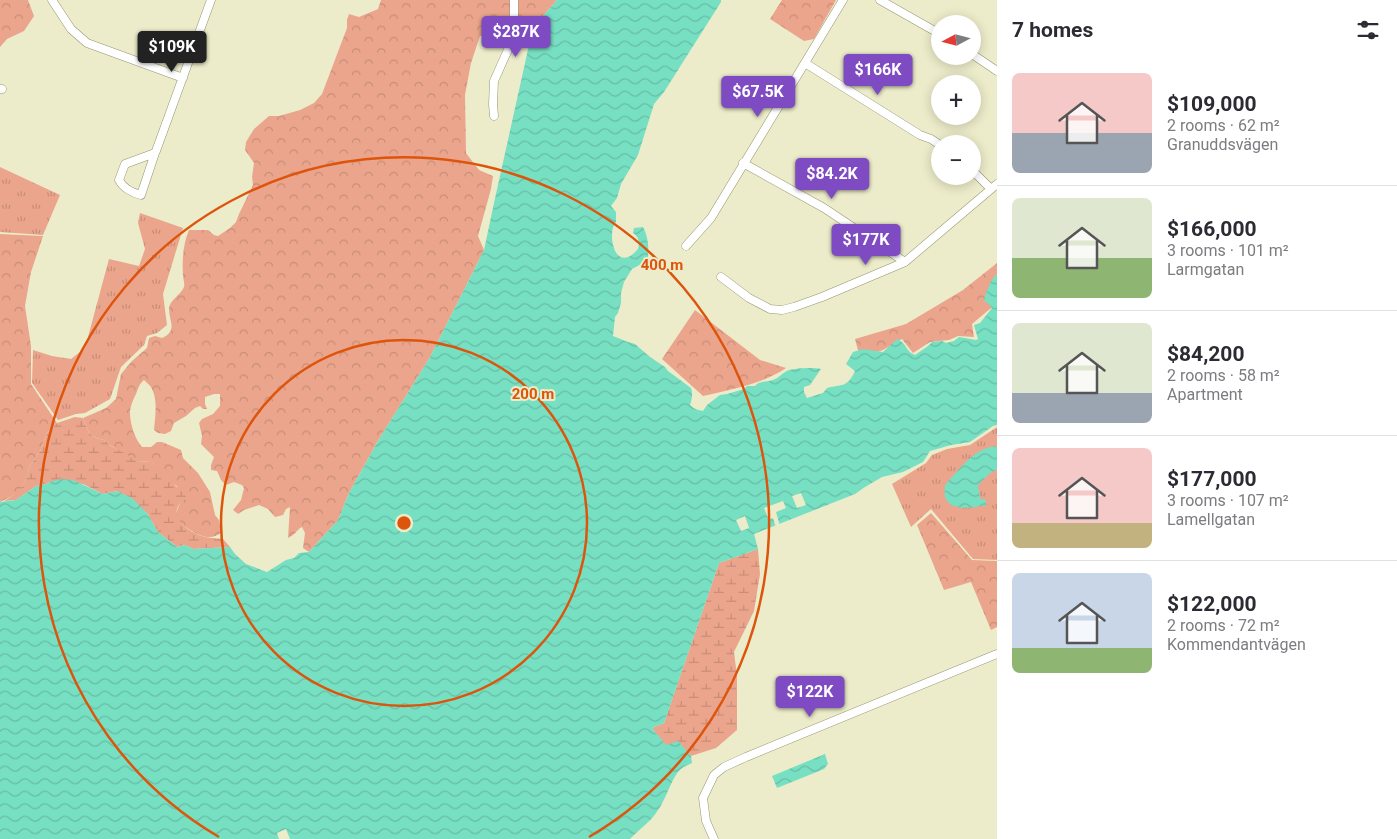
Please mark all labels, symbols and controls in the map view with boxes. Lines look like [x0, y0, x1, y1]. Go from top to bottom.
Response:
pin: $287K [481, 15, 551, 58]
north arrow [931, 15, 981, 65]
map controls [931, 15, 981, 185]
icon: filters [1354, 16, 1382, 44]
text: 7 homes [1012, 18, 1093, 42]
text: $287K [493, 22, 539, 41]
pin: $109K [137, 30, 207, 73]
text: $109K [149, 37, 195, 56]
pin: $166K [843, 54, 913, 96]
text: $166K [855, 60, 901, 79]
button: + [931, 75, 981, 125]
pin: $67.5K [717, 76, 799, 118]
text: $67.5K [732, 82, 784, 101]
text: $109,000 [1167, 92, 1257, 116]
icon: home [1052, 93, 1112, 153]
text: 2 rooms · 62 m² [1167, 116, 1280, 135]
button: − [931, 135, 981, 185]
text: Granuddsvägen [1167, 135, 1278, 154]
pin: $84.2K [791, 158, 873, 200]
text: $84.2K [806, 164, 858, 183]
text: $166,000 [1167, 217, 1257, 241]
icon: home [1052, 218, 1112, 278]
pin: $177K [831, 224, 901, 266]
text: $177K [843, 230, 889, 249]
text: 3 rooms · 101 m² [1167, 241, 1289, 260]
text: 400 m [641, 256, 683, 274]
text: Larmgatan [1167, 260, 1244, 279]
text: $84,200 [1167, 342, 1244, 366]
icon: home [1052, 343, 1112, 403]
text: 2 rooms · 58 m² [1167, 366, 1280, 385]
text: 200 m [512, 385, 554, 403]
text: Apartment [1167, 385, 1243, 404]
text: $177,000 [1167, 467, 1257, 491]
icon: home [1052, 468, 1112, 528]
text: 3 rooms · 107 m² [1167, 491, 1289, 510]
text: Lamellgatan [1167, 510, 1255, 529]
centre of rings [395, 514, 413, 532]
text: $122,000 [1167, 592, 1257, 616]
icon: home [1052, 593, 1112, 653]
text: 2 rooms · 72 m² [1167, 616, 1280, 635]
text: Kommendantvägen [1167, 635, 1306, 654]
pin: $122K [775, 676, 845, 718]
text: $122K [787, 682, 833, 701]

